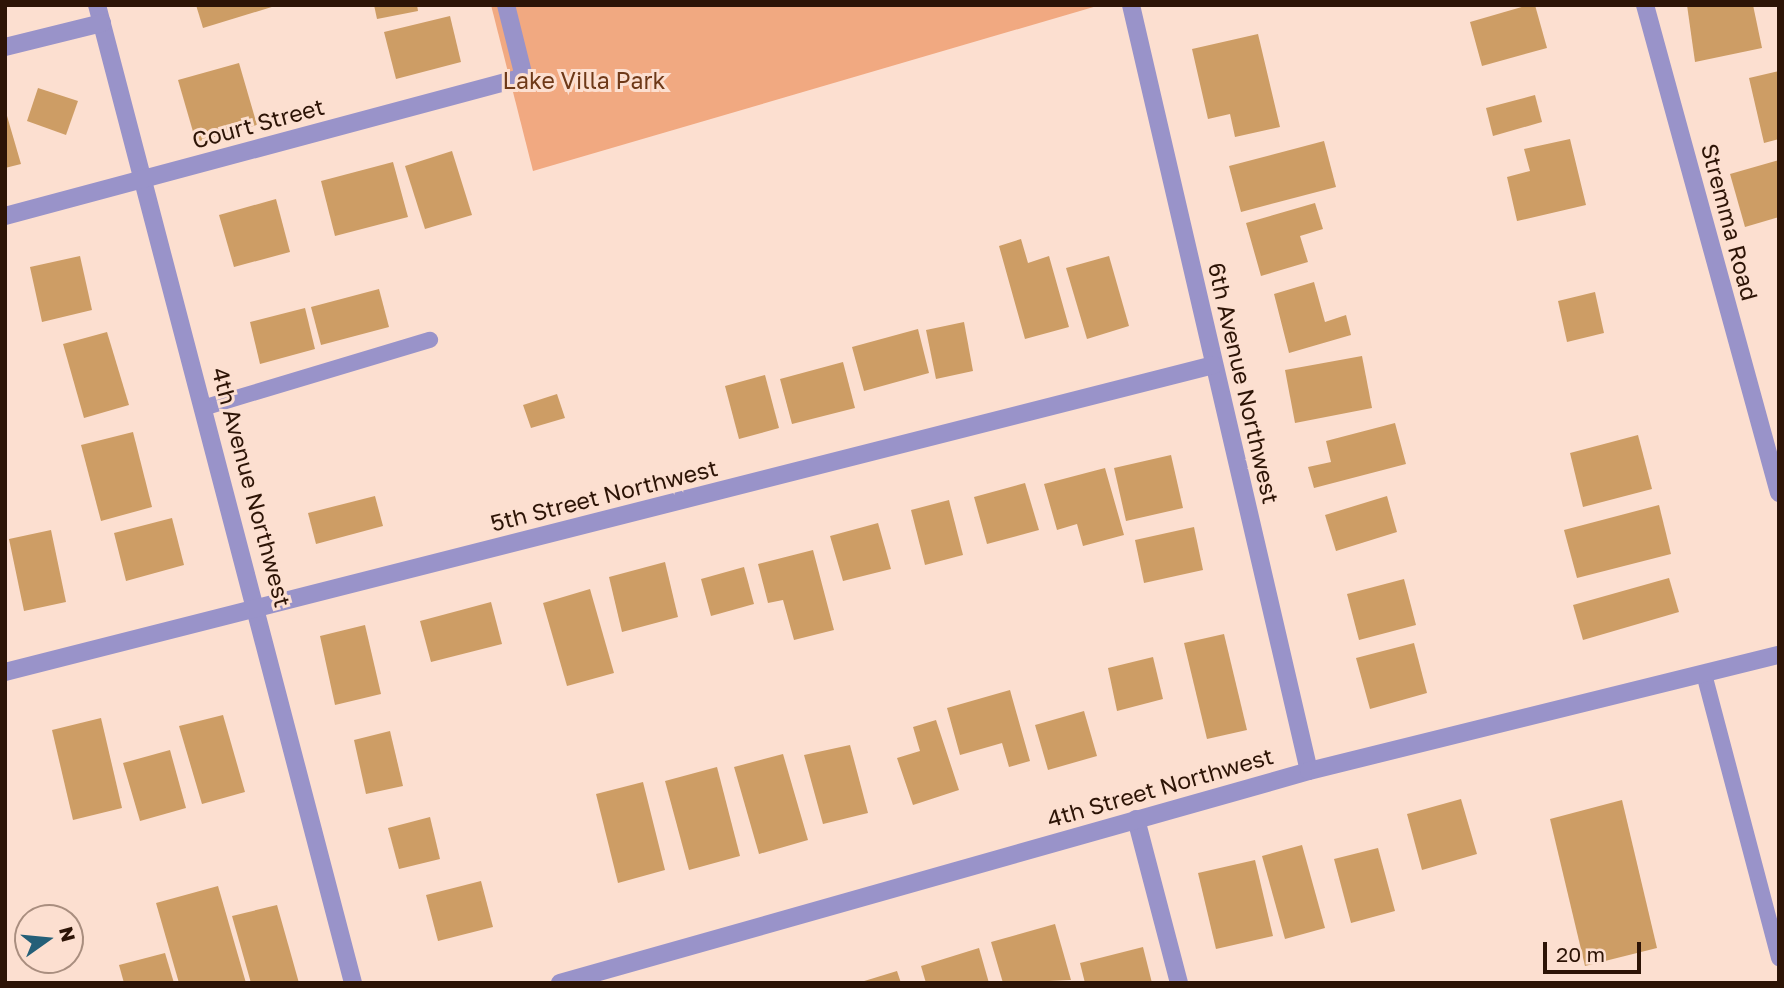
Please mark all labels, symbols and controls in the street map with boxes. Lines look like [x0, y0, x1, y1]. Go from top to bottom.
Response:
park label: Lake Villa Park [503, 66, 665, 94]
street label: Court Street [189, 92, 327, 154]
street label: Stremma Road [1696, 141, 1764, 303]
street label: 6th Avenue Northwest [1203, 260, 1285, 506]
street label: 4th Avenue Northwest [207, 364, 297, 610]
street label: 5th Street Northwest [488, 453, 720, 537]
street label: 4th Street Northwest [1044, 741, 1276, 833]
north arrow [14, 904, 84, 974]
text: N [55, 924, 81, 944]
scale bar [1546, 928, 1644, 972]
text: 20 m [1556, 941, 1605, 967]

